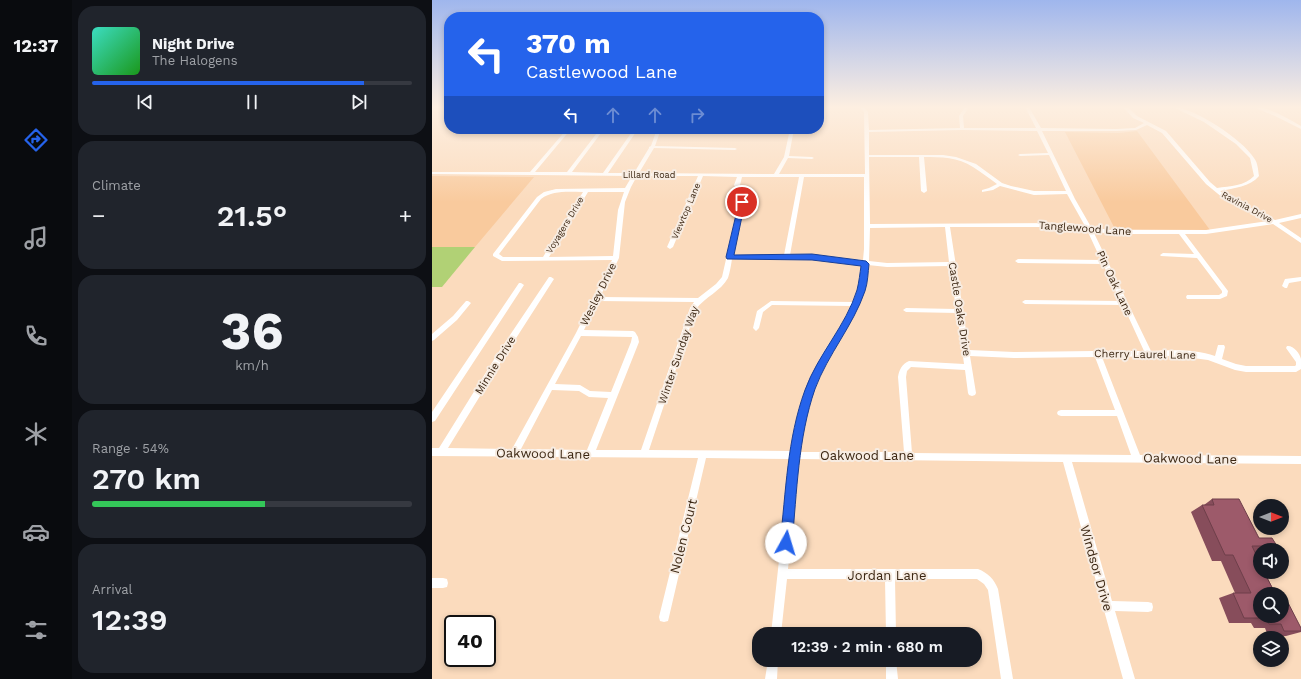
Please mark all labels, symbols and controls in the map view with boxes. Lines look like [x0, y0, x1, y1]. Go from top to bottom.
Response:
text: 370 m [526, 27, 611, 60]
icon: left [460, 28, 512, 80]
text: 12:37 [13, 35, 59, 56]
text: Night Drive [152, 35, 235, 53]
text: The Halogens [152, 53, 238, 68]
text: Castlewood Lane [526, 61, 678, 82]
icon: previous [134, 91, 156, 113]
icon: pause [241, 91, 263, 113]
icon: next [348, 91, 370, 113]
icon: left [560, 104, 582, 126]
icon: ahead [602, 104, 624, 126]
icon: ahead [644, 104, 666, 126]
icon: right [686, 104, 708, 126]
icon: directions [22, 126, 50, 154]
street label: Lillard Road [623, 170, 675, 180]
text: Climate [92, 178, 141, 193]
street label: Viewtop Lane [670, 181, 702, 241]
pin [725, 185, 759, 219]
street label: Ravinia Drive [1220, 189, 1274, 225]
icon: arrive [731, 191, 753, 213]
street label: Voyagers Drive [544, 195, 586, 255]
text: 21.5° [217, 198, 287, 233]
text: − [92, 203, 105, 228]
text: + [399, 203, 412, 228]
street label: Tanglewood Lane [1038, 219, 1132, 238]
icon: music [22, 224, 50, 252]
street label: Pin Oak Lane [1094, 249, 1135, 318]
street label: Wesley Drive [578, 261, 619, 328]
street label: Castle Oaks Drive [946, 261, 973, 357]
text: 36 [221, 301, 283, 362]
street label: Winter Sunday Way [656, 304, 702, 406]
icon: phone [22, 322, 50, 350]
street label: Minnie Drive [472, 334, 519, 397]
street label: Cherry Laurel Lane [1094, 347, 1196, 362]
text: km/h [235, 358, 269, 373]
icon: climate [22, 420, 50, 448]
text: Range · 54% [92, 441, 169, 456]
street label: Oakwood Lane [496, 445, 590, 462]
street label: Oakwood Lane [820, 448, 914, 463]
street label: Oakwood Lane [1143, 450, 1237, 467]
text: 270 km [92, 461, 201, 496]
street label: Nolen Court [667, 497, 700, 575]
north arrow [1253, 499, 1289, 535]
map controls [1253, 499, 1289, 667]
icon: car [22, 518, 50, 546]
position arrow [765, 522, 807, 564]
street label: Windsor Drive [1077, 523, 1116, 613]
button: sound [1253, 543, 1289, 579]
street label: Jordan Lane [848, 568, 926, 583]
text: Arrival [92, 582, 133, 597]
button: search [1253, 587, 1289, 623]
text: 12:39 [92, 602, 167, 637]
speed limit sign: 40 [444, 615, 496, 667]
icon: filters [22, 616, 50, 644]
button: layers [1253, 631, 1289, 667]
text: 12:39 · 2 min · 680 m [791, 638, 943, 656]

